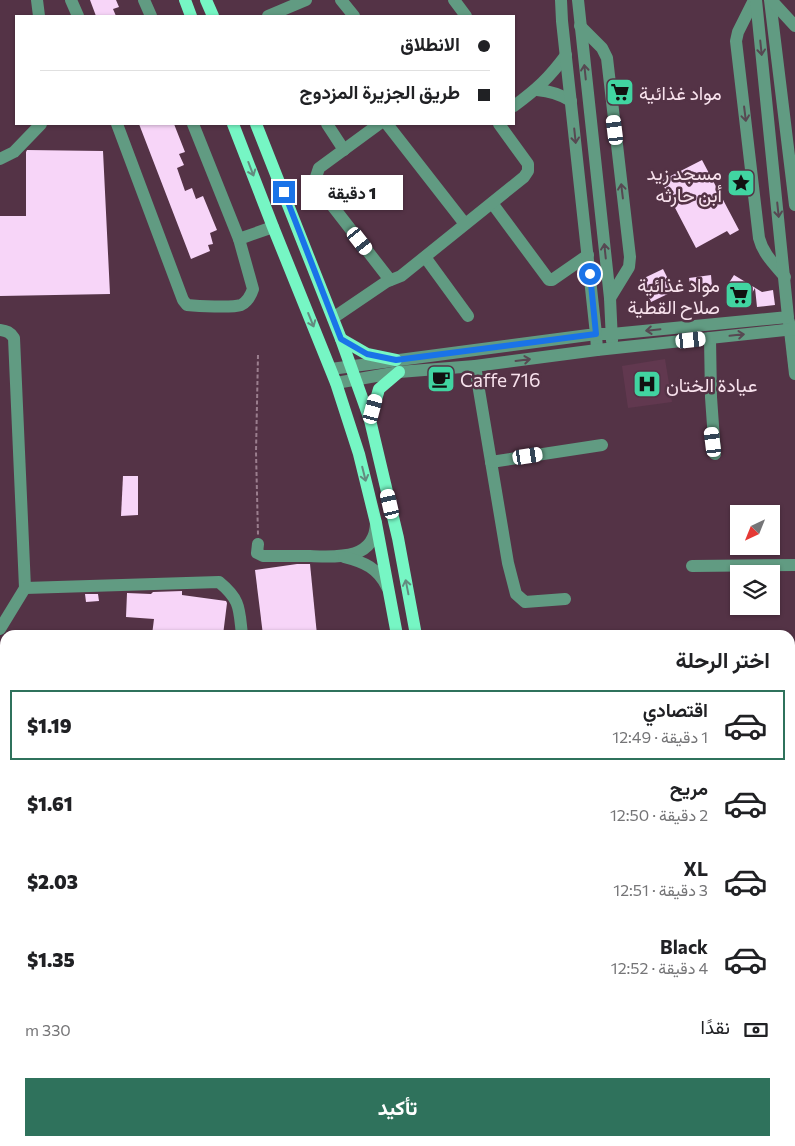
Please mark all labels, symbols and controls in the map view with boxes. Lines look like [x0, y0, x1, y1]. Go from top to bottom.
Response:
text: الانطلاق [400, 32, 460, 55]
one-way arrow [756, 40, 766, 56]
one-way arrow [580, 64, 590, 80]
supermarket icon: مواد غذائية [605, 77, 635, 107]
text: طريق الجزيرة المزدوج [300, 80, 460, 103]
place label: مواد غذائية [639, 81, 722, 105]
one-way arrow [740, 106, 750, 122]
car [605, 114, 624, 146]
one-way arrow [570, 127, 580, 143]
one-way arrow [246, 161, 256, 176]
place label: مسجد زيد أبن حارثه [647, 161, 722, 207]
place icon: مسجد زيد أبن حارثه [726, 168, 756, 198]
callout: 1 دقيقة [302, 174, 404, 210]
route end [273, 181, 295, 203]
text: 1 دقيقة [328, 183, 376, 202]
one-way arrow [617, 184, 627, 200]
one-way arrow [773, 202, 783, 218]
car [344, 225, 375, 257]
one-way arrow [600, 243, 610, 259]
route start [579, 263, 601, 285]
place label: مواد غذائية صلاح القطية [627, 273, 720, 320]
supermarket icon: مواد غذائية صلاح القطية [724, 280, 754, 310]
one-way arrow [307, 312, 316, 327]
one-way arrow [645, 325, 661, 335]
one-way arrow [728, 330, 744, 340]
car [675, 331, 706, 349]
one-way arrow [515, 355, 531, 365]
cafe icon: Caffe 716 [426, 364, 456, 394]
place label: Caffe 716 [460, 368, 540, 391]
hospital icon: عيادة الختان [632, 369, 662, 399]
place label: عيادة الختان [666, 373, 757, 397]
car [361, 393, 384, 425]
car [703, 426, 722, 458]
car [512, 446, 543, 466]
one-way arrow [359, 465, 369, 481]
car [379, 488, 400, 520]
north arrow [730, 505, 780, 555]
map controls [730, 505, 780, 615]
button: layers [730, 565, 780, 615]
one-way arrow [402, 580, 411, 596]
text: اختر الرحلة [676, 646, 770, 673]
text: اقتصادي [643, 698, 708, 721]
icon: car [723, 703, 768, 748]
text: $1.19 [27, 714, 72, 737]
text: 1 دقيقة · 12:49 [612, 727, 708, 746]
text: مريح [670, 776, 708, 799]
icon: car [723, 781, 768, 826]
text: $1.61 [27, 792, 73, 815]
text: 2 دقيقة · 12:50 [610, 805, 708, 824]
text: XL [683, 857, 708, 880]
icon: car [723, 859, 768, 904]
text: $2.03 [27, 870, 78, 893]
text: 3 دقيقة · 12:51 [613, 880, 708, 899]
text: Black [660, 935, 708, 958]
icon: car [723, 937, 768, 982]
text: $1.35 [27, 948, 75, 971]
text: 4 دقيقة · 12:52 [611, 958, 708, 977]
text: نقدًا [701, 1015, 730, 1038]
icon: cash [742, 1016, 770, 1044]
text: 330 m [25, 1020, 71, 1039]
button: تأكيد [25, 1078, 770, 1136]

